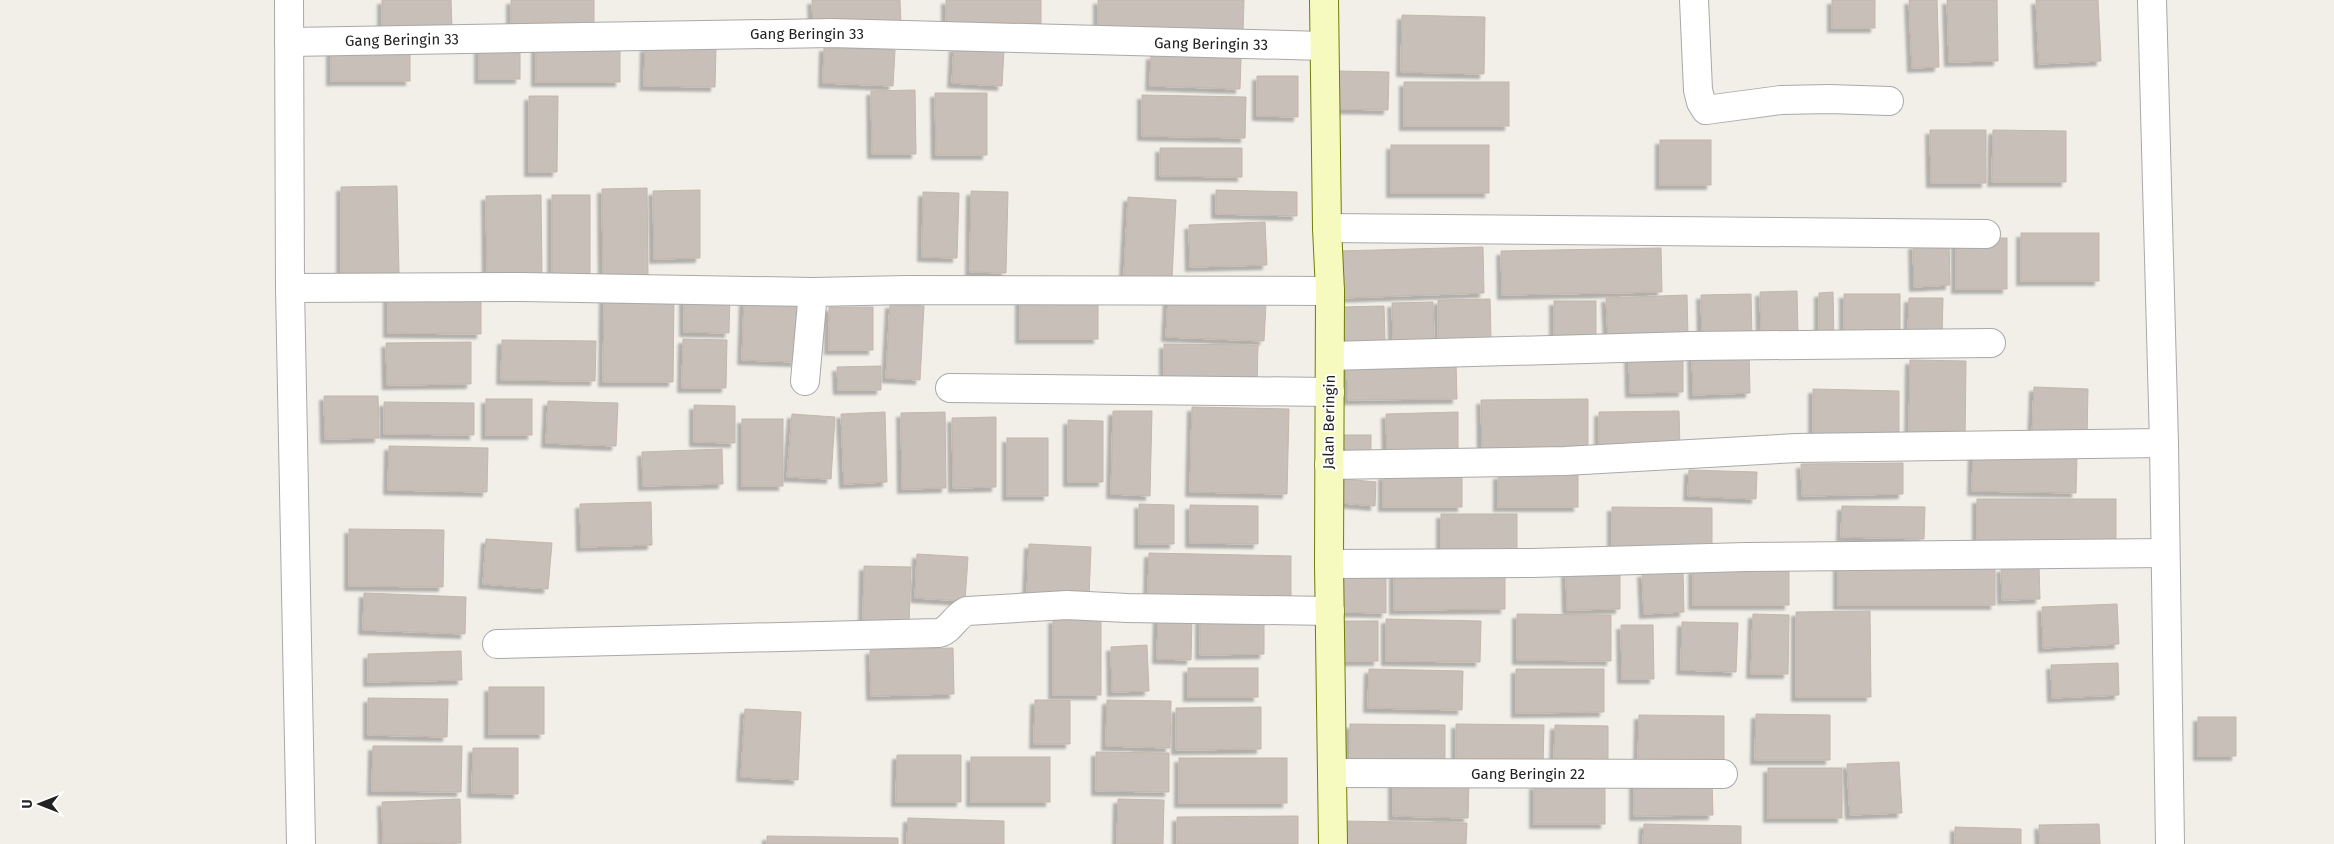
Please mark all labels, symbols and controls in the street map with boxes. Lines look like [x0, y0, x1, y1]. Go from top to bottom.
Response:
street label: Gang Beringin 33 [750, 25, 864, 43]
street label: Gang Beringin 33 [345, 30, 459, 50]
street label: Gang Beringin 33 [1154, 34, 1268, 54]
street label: Jalan Beringin [1319, 374, 1339, 470]
street label: Gang Beringin 22 [1471, 765, 1585, 783]
north arrow [15, 779, 65, 829]
text: U [19, 799, 36, 809]

